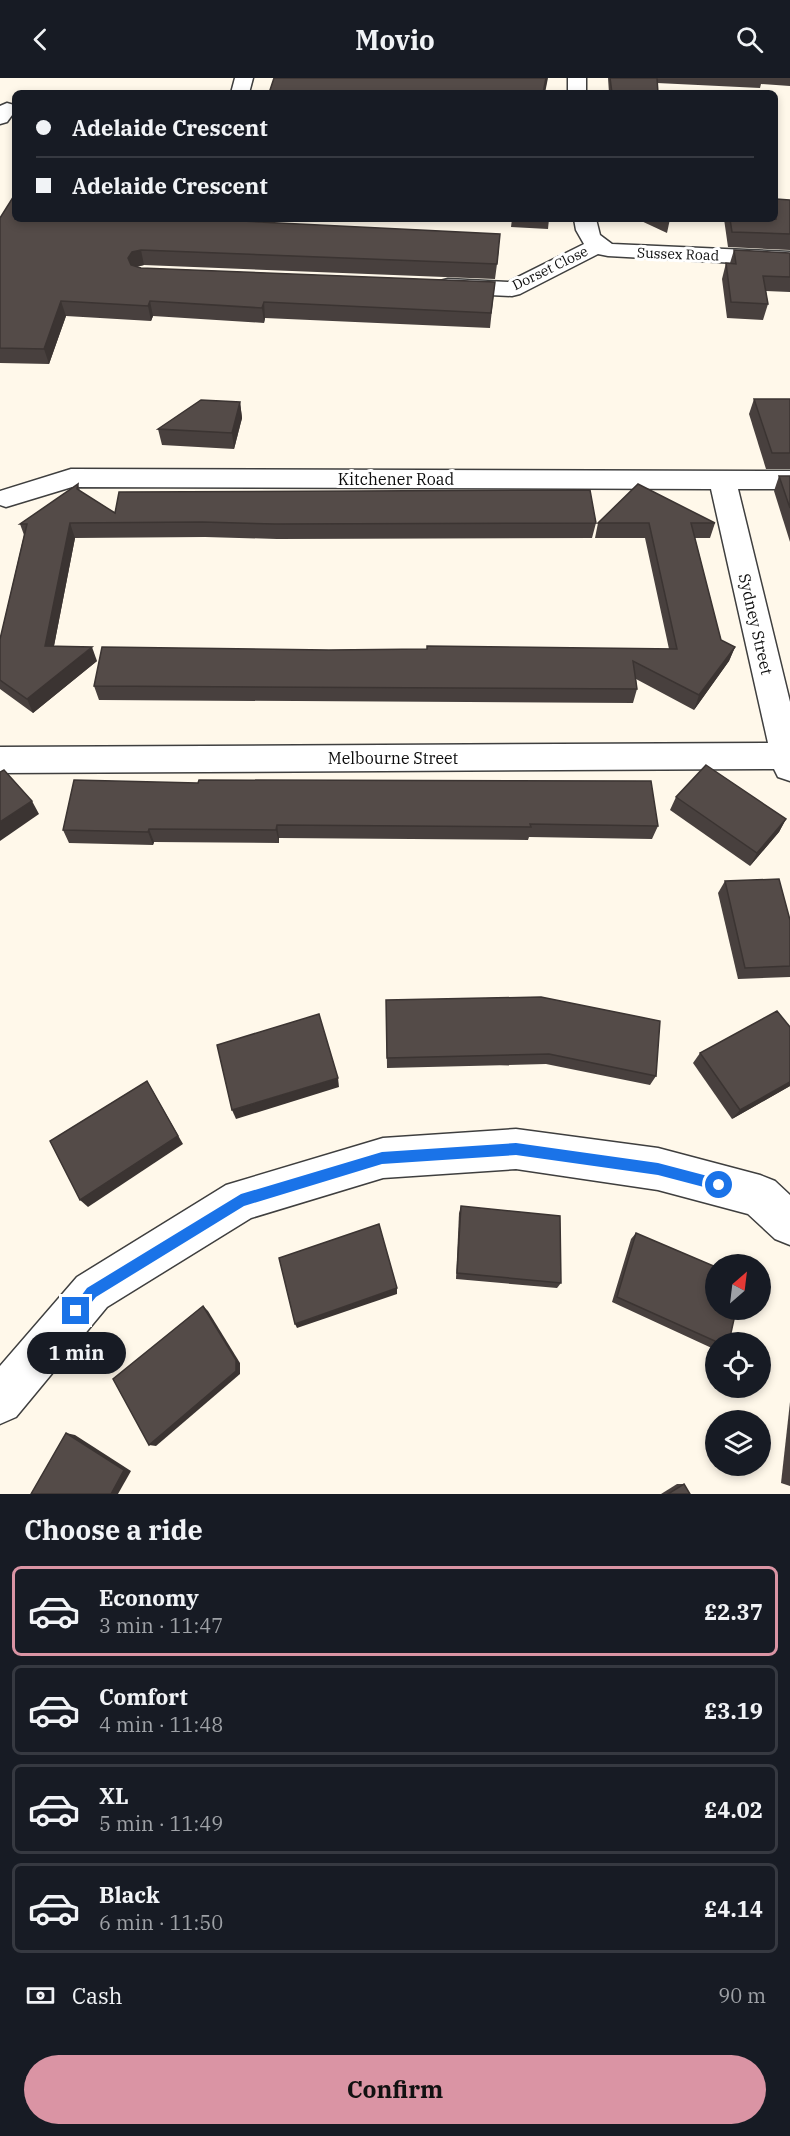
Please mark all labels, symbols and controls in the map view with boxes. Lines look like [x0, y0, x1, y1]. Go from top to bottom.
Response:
text: Movio [355, 22, 435, 57]
icon: back [24, 23, 57, 56]
icon: search [733, 23, 766, 56]
text: Adelaide Crescent [72, 113, 268, 142]
text: Adelaide Crescent [72, 171, 268, 200]
street label: Dorset Close [509, 242, 591, 294]
street label: Sussex Road [637, 244, 720, 264]
street label: Kitchener Road [338, 469, 455, 489]
street label: Sydney Street [735, 571, 777, 677]
street label: Melbourne Street [328, 748, 459, 768]
route start [705, 1171, 732, 1198]
north arrow [705, 1254, 771, 1320]
map controls [705, 1254, 771, 1476]
route end [62, 1297, 89, 1324]
callout: 1 min [26, 1332, 125, 1374]
button: locate [705, 1332, 771, 1398]
text: 1 min [49, 1339, 105, 1366]
button: layers [705, 1410, 771, 1476]
text: Choose a ride [24, 1512, 203, 1547]
text: Economy [99, 1583, 199, 1612]
icon: car [27, 1584, 81, 1638]
text: £2.37 [704, 1597, 763, 1626]
text: 3 min · 11:47 [99, 1612, 223, 1639]
text: Comfort [99, 1682, 188, 1711]
icon: car [27, 1683, 81, 1737]
text: £3.19 [704, 1696, 763, 1725]
text: 4 min · 11:48 [99, 1711, 223, 1738]
text: XL [99, 1781, 129, 1810]
icon: car [27, 1782, 81, 1836]
text: £4.02 [704, 1795, 763, 1824]
text: 5 min · 11:49 [99, 1810, 223, 1837]
text: Black [99, 1880, 160, 1909]
icon: car [27, 1881, 81, 1935]
text: £4.14 [704, 1894, 763, 1923]
text: 6 min · 11:50 [99, 1909, 223, 1936]
icon: cash [24, 1979, 57, 2012]
text: Cash [72, 1981, 123, 2010]
text: 90 m [718, 1982, 766, 2009]
button: Confirm [24, 2055, 766, 2124]

